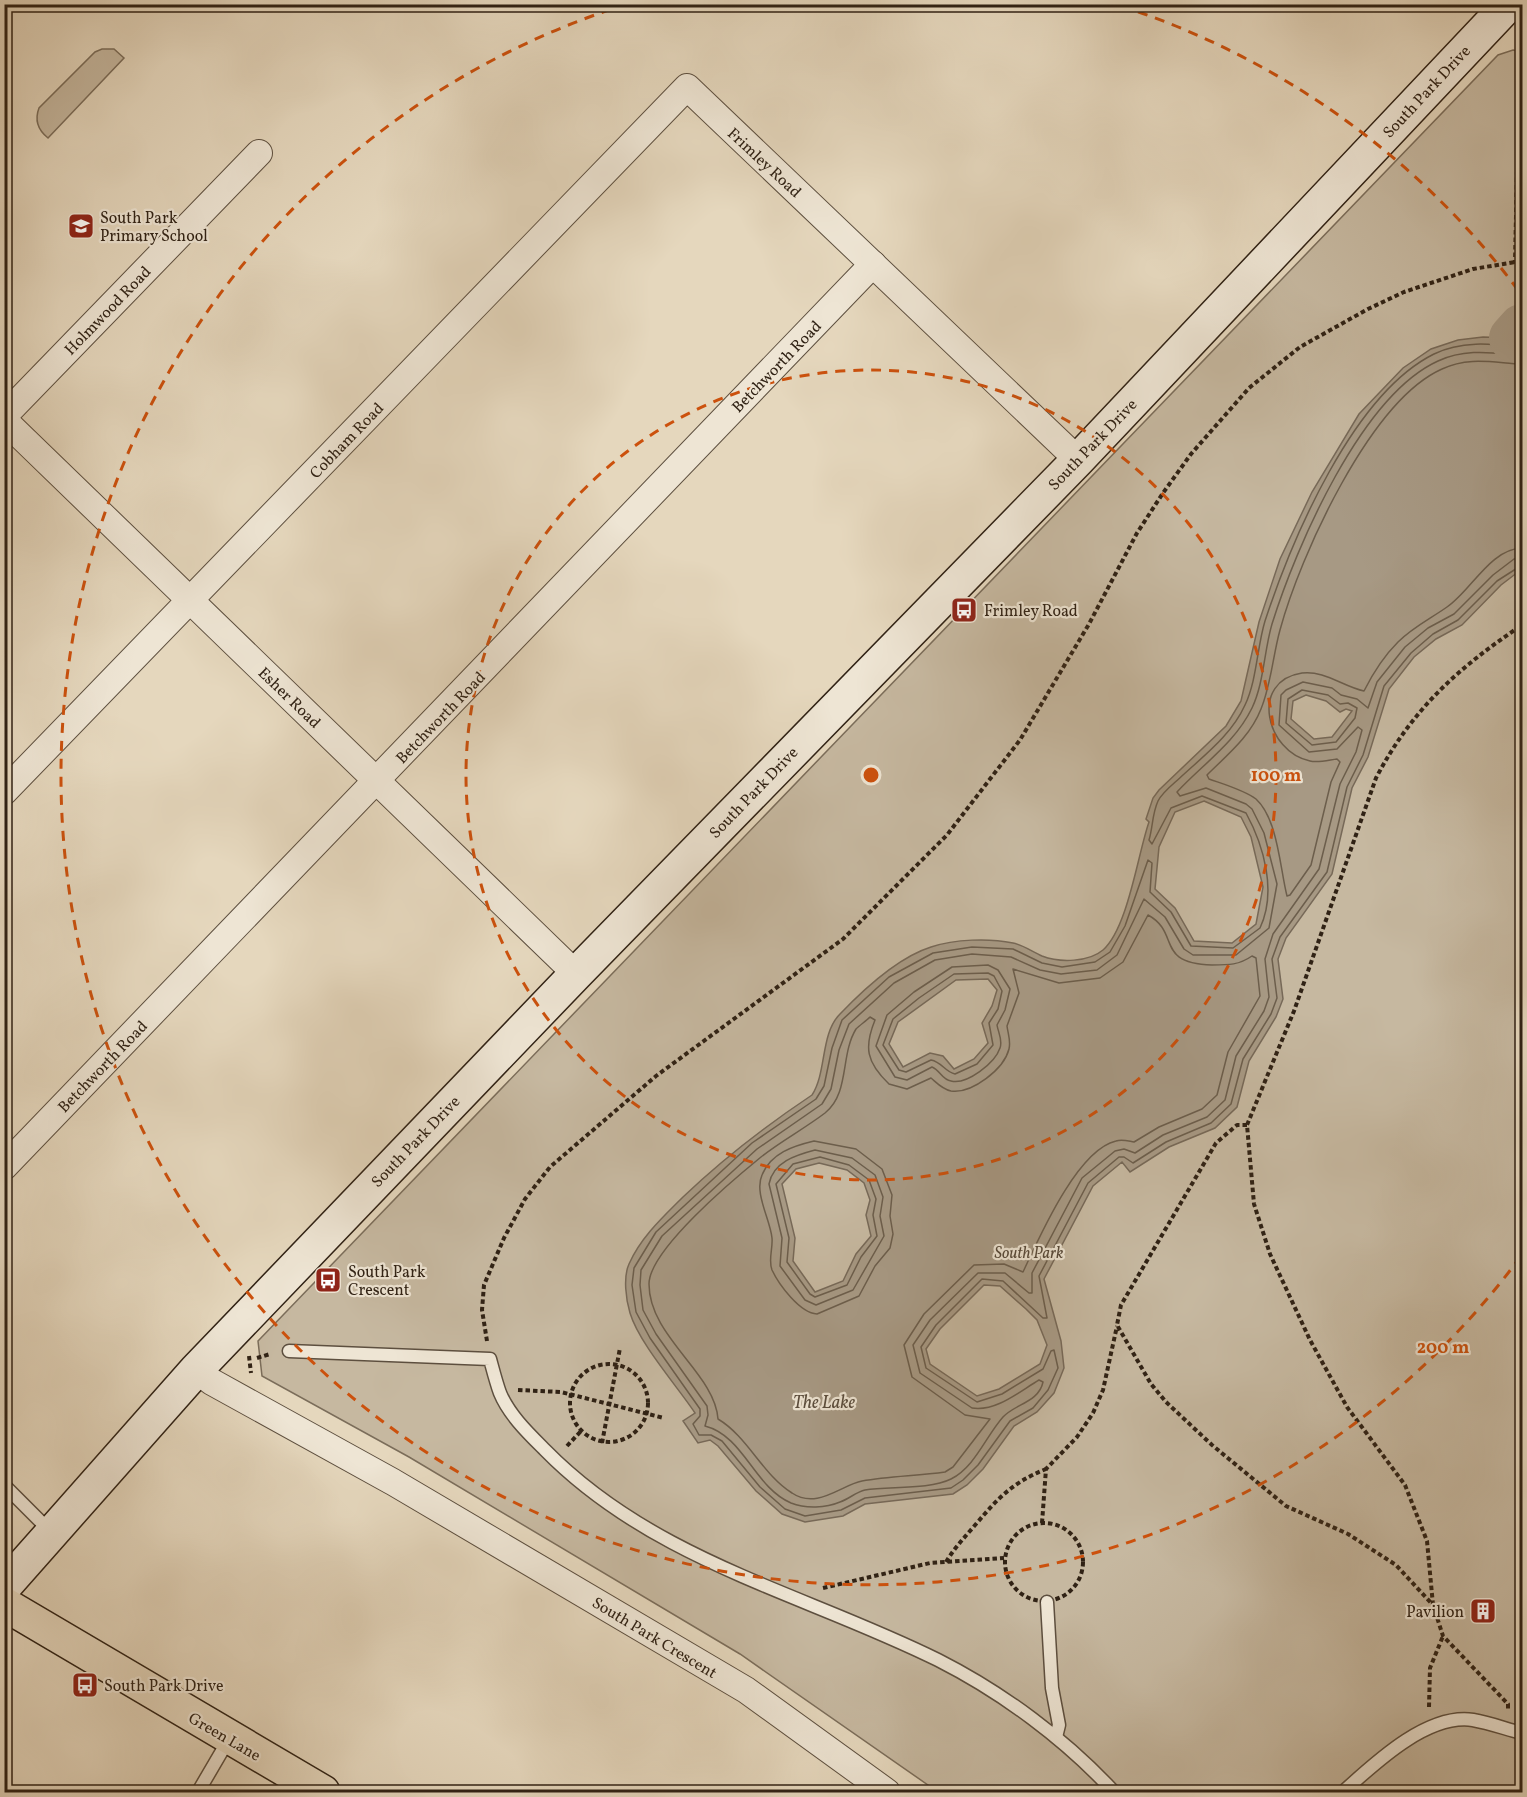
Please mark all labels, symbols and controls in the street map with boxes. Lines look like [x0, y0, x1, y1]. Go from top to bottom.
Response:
street label: South Park Drive [1379, 41, 1476, 144]
street label: Frimley Road [722, 123, 805, 204]
place label: South Park Primary School [100, 208, 208, 248]
school or university icon: South Park Primary School [66, 211, 96, 241]
street label: Holmwood Road [60, 262, 157, 361]
street label: Betchworth Road [728, 316, 827, 418]
street label: South Park Drive [1044, 395, 1143, 496]
street label: Cobham Road [305, 398, 390, 484]
bus stop icon: Frimley Road [949, 595, 979, 625]
place label: Frimley Road [984, 601, 1078, 623]
street label: Esher Road [252, 663, 325, 734]
street label: Betchworth Road [392, 667, 491, 769]
street label: South Park Drive [705, 743, 804, 844]
text: 100 m [1251, 764, 1301, 789]
centre of rings [861, 765, 881, 785]
street label: Betchworth Road [54, 1016, 153, 1118]
street label: South Park Drive [367, 1092, 466, 1193]
park label: South Park [995, 1243, 1064, 1265]
place label: South Park Crescent [348, 1262, 426, 1302]
bus stop icon: South Park Crescent [313, 1265, 343, 1295]
text: 200 m [1417, 1336, 1469, 1361]
water label: The Lake [793, 1391, 856, 1416]
street label: South Park Crescent [587, 1593, 721, 1685]
building icon: Pavilion [1468, 1596, 1498, 1626]
place label: Pavilion [1406, 1602, 1464, 1624]
bus stop icon: South Park Drive [70, 1670, 100, 1700]
place label: South Park Drive [104, 1676, 224, 1698]
street label: Green Lane [184, 1708, 264, 1767]

